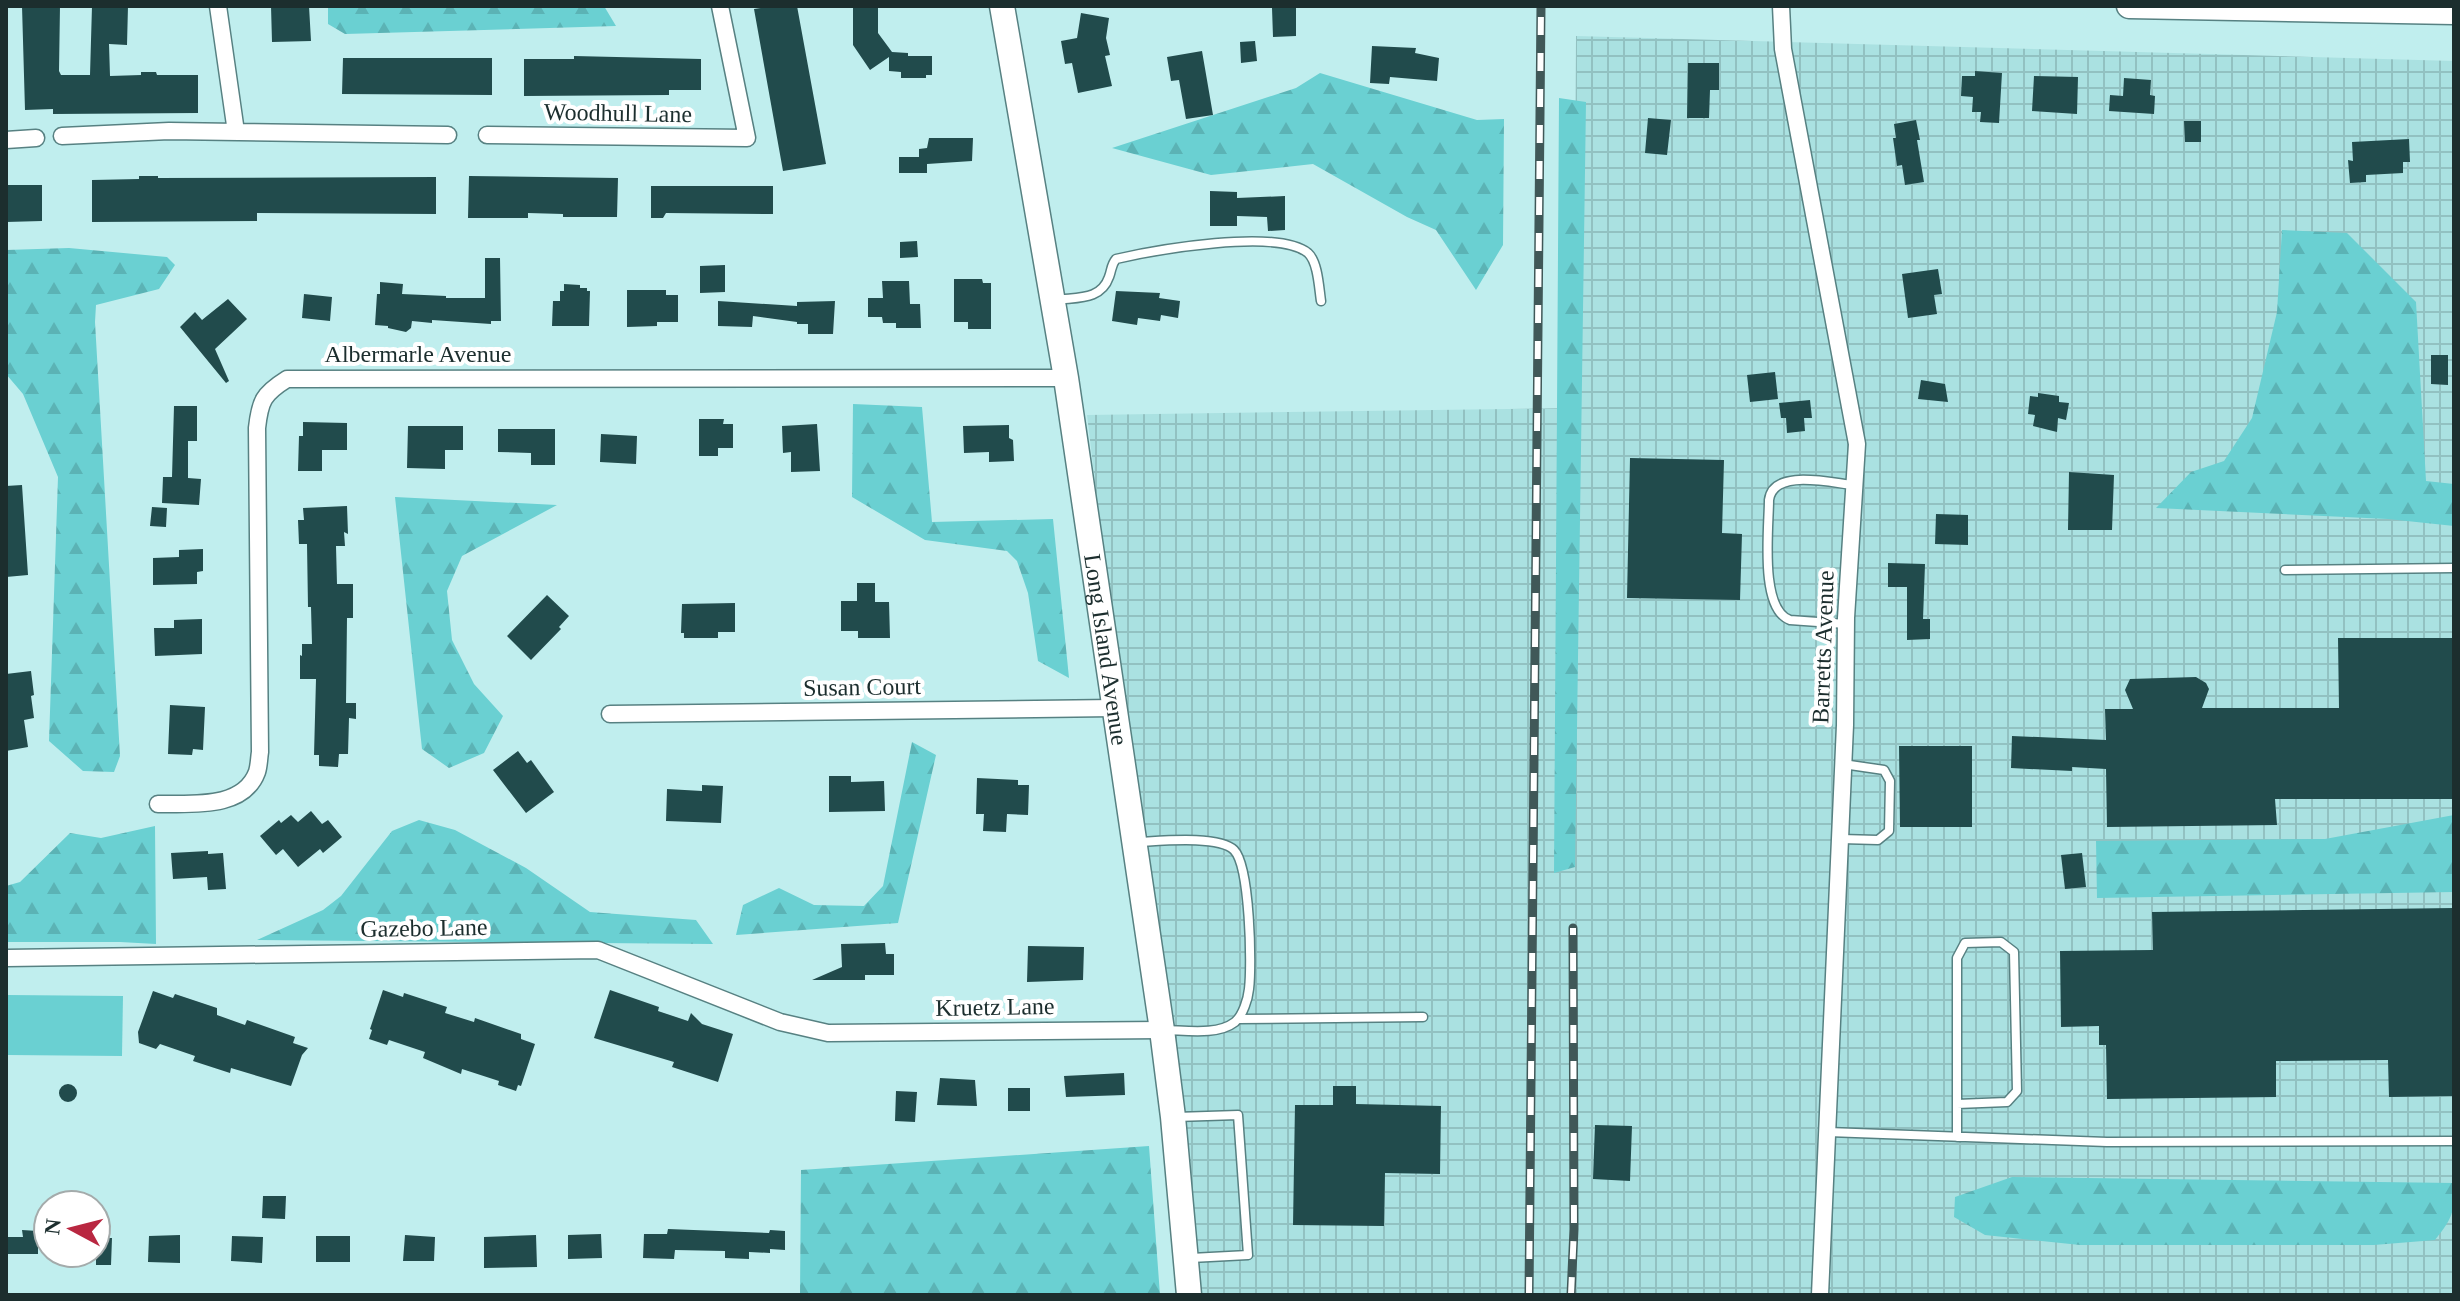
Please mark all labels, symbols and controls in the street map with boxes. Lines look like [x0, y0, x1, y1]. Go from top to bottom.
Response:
street label: Woodhull Lane [544, 99, 692, 127]
street label: Albermarle Avenue [325, 341, 511, 367]
street label: Long Island Avenue [1079, 552, 1133, 747]
street label: Barretts Avenue [1807, 570, 1839, 724]
street label: Susan Court [803, 673, 922, 701]
street label: Gazebo Lane [360, 914, 488, 942]
street label: Kruetz Lane [935, 993, 1055, 1021]
north arrow [32, 1189, 112, 1269]
text: N [39, 1217, 66, 1236]

